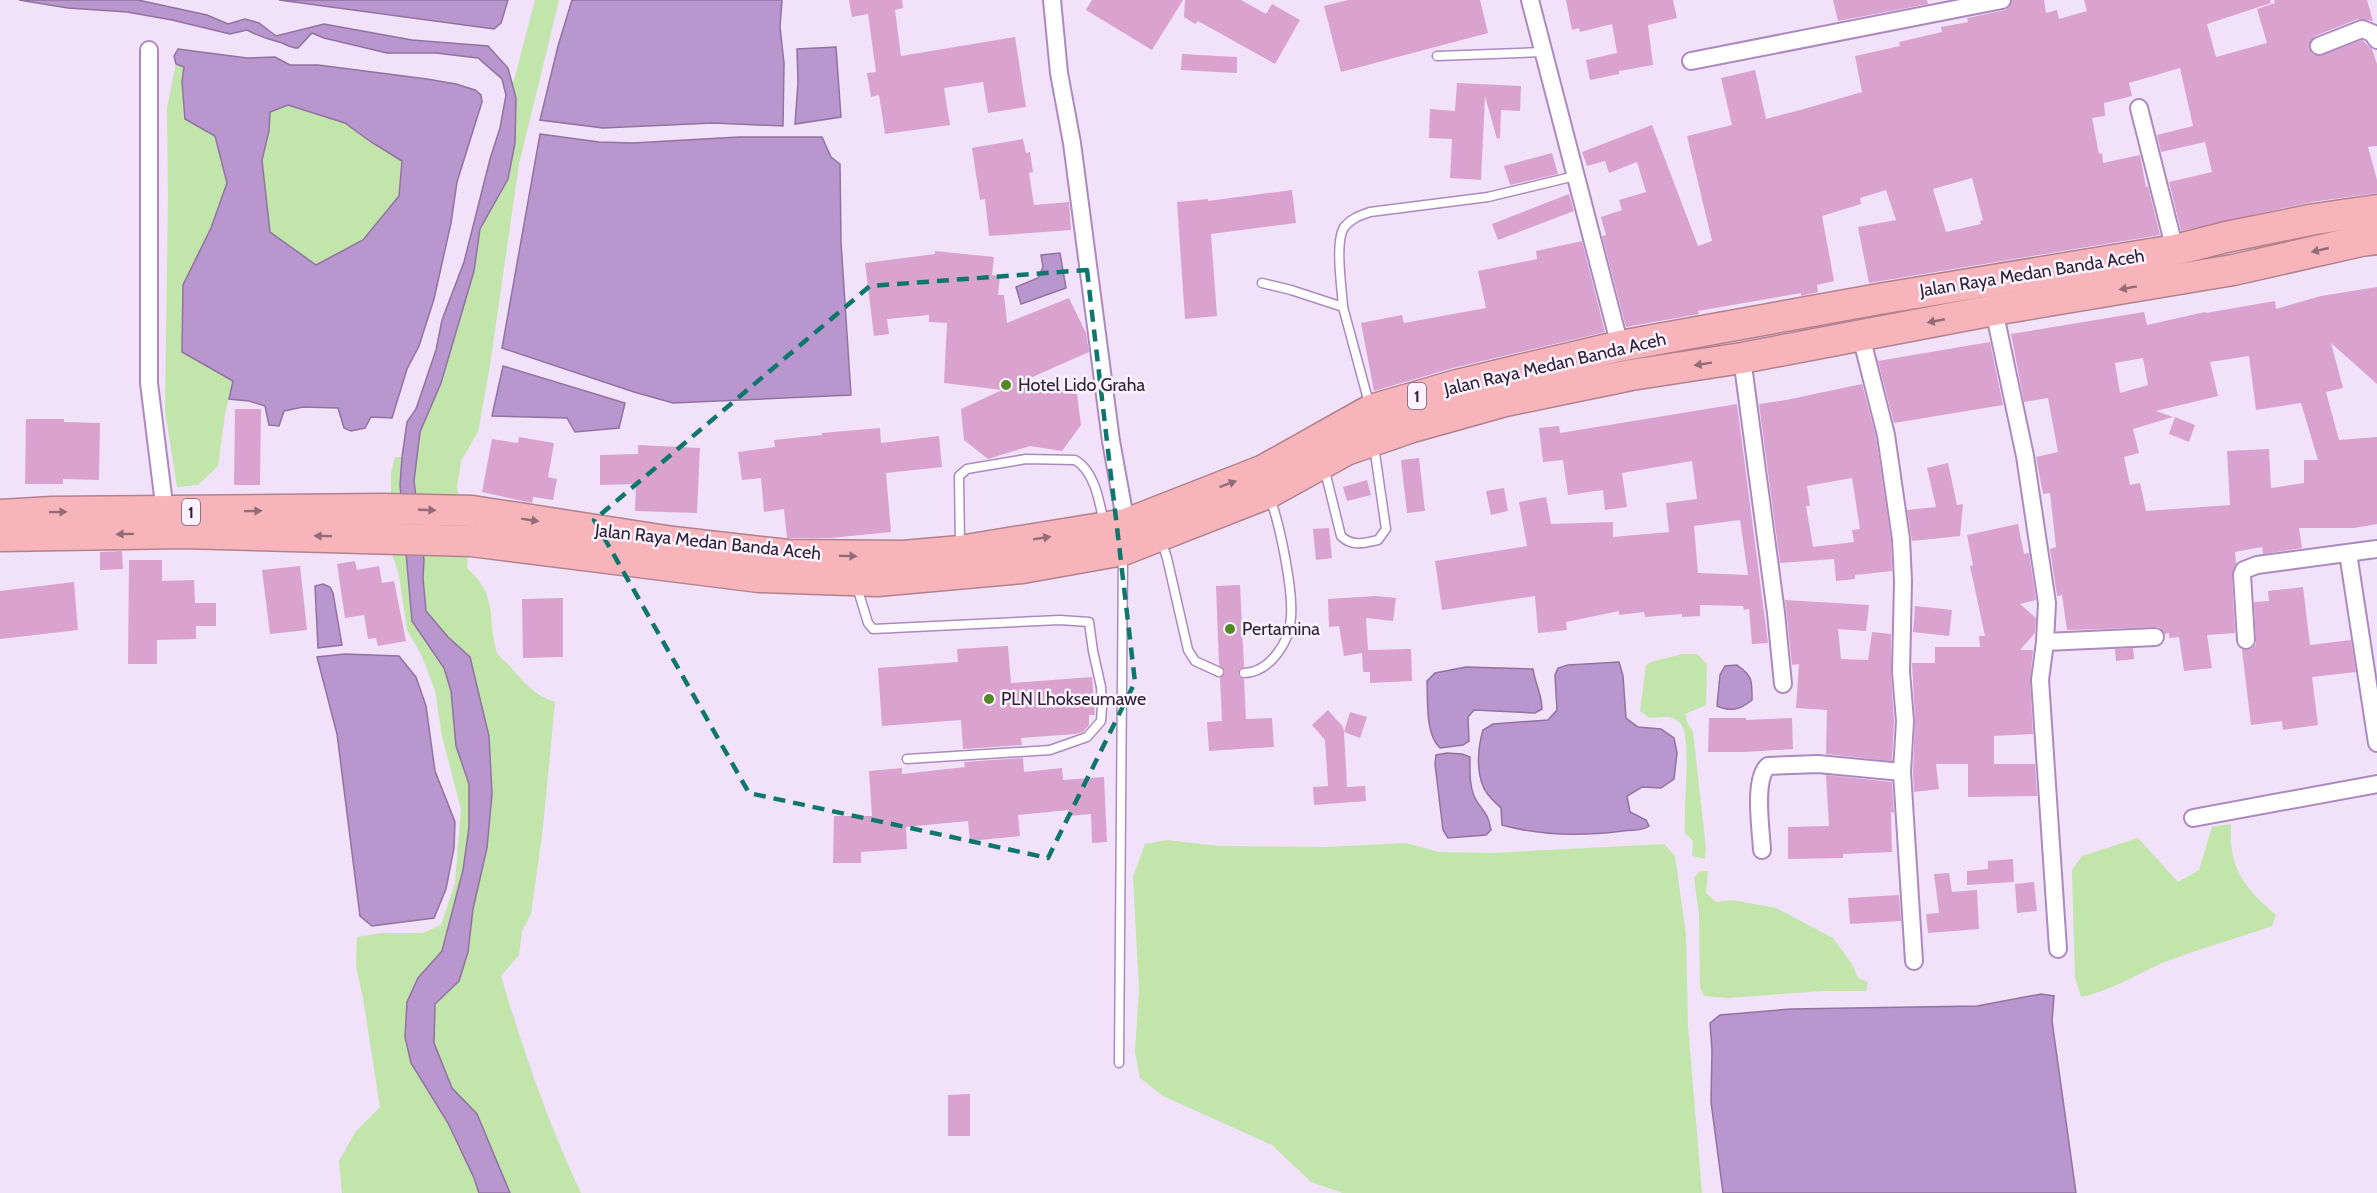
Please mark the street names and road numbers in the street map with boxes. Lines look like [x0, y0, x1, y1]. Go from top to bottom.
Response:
street label: Jalan Raya Medan Banda Aceh [1917, 244, 2146, 302]
street label: Jalan Raya Medan Banda Aceh [1441, 328, 1668, 400]
road number: 1 [1408, 383, 1426, 409]
road number: 1 [182, 499, 200, 525]
street label: Jalan Raya Medan Banda Aceh [593, 519, 822, 565]

